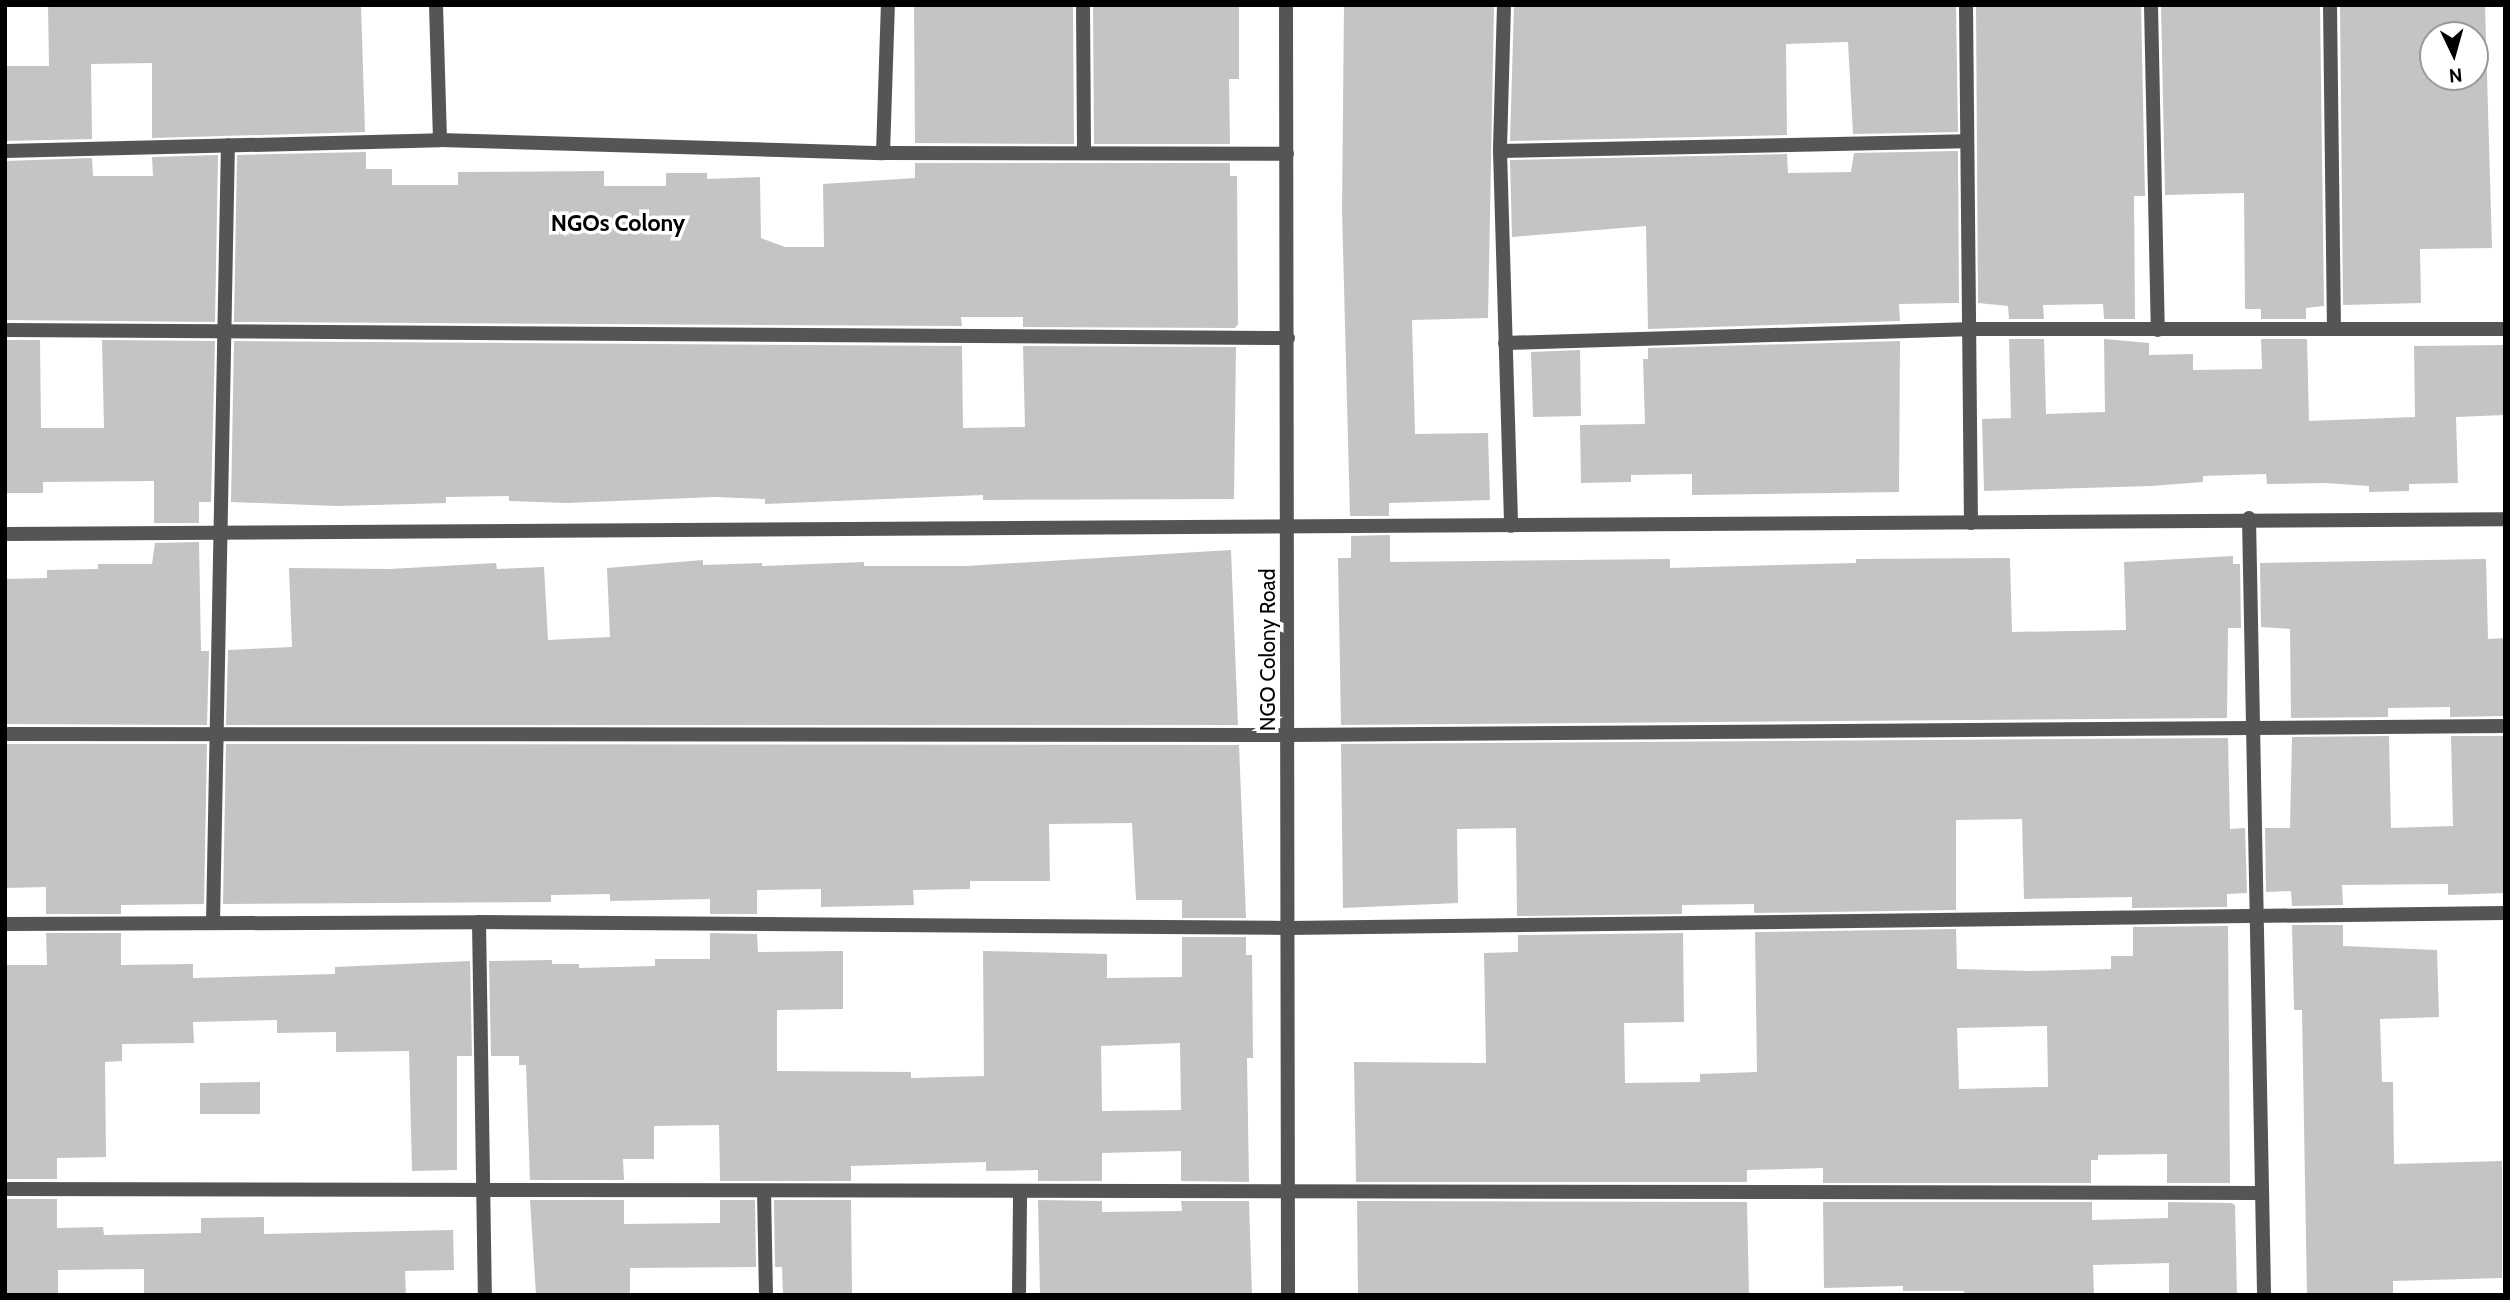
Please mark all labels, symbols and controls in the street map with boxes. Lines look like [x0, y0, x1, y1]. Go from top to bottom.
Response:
north arrow [2419, 21, 2489, 91]
text: N [2448, 63, 2463, 87]
district label: NGOs Colony [551, 209, 685, 237]
street label: NGO Colony Road [1255, 569, 1281, 731]

